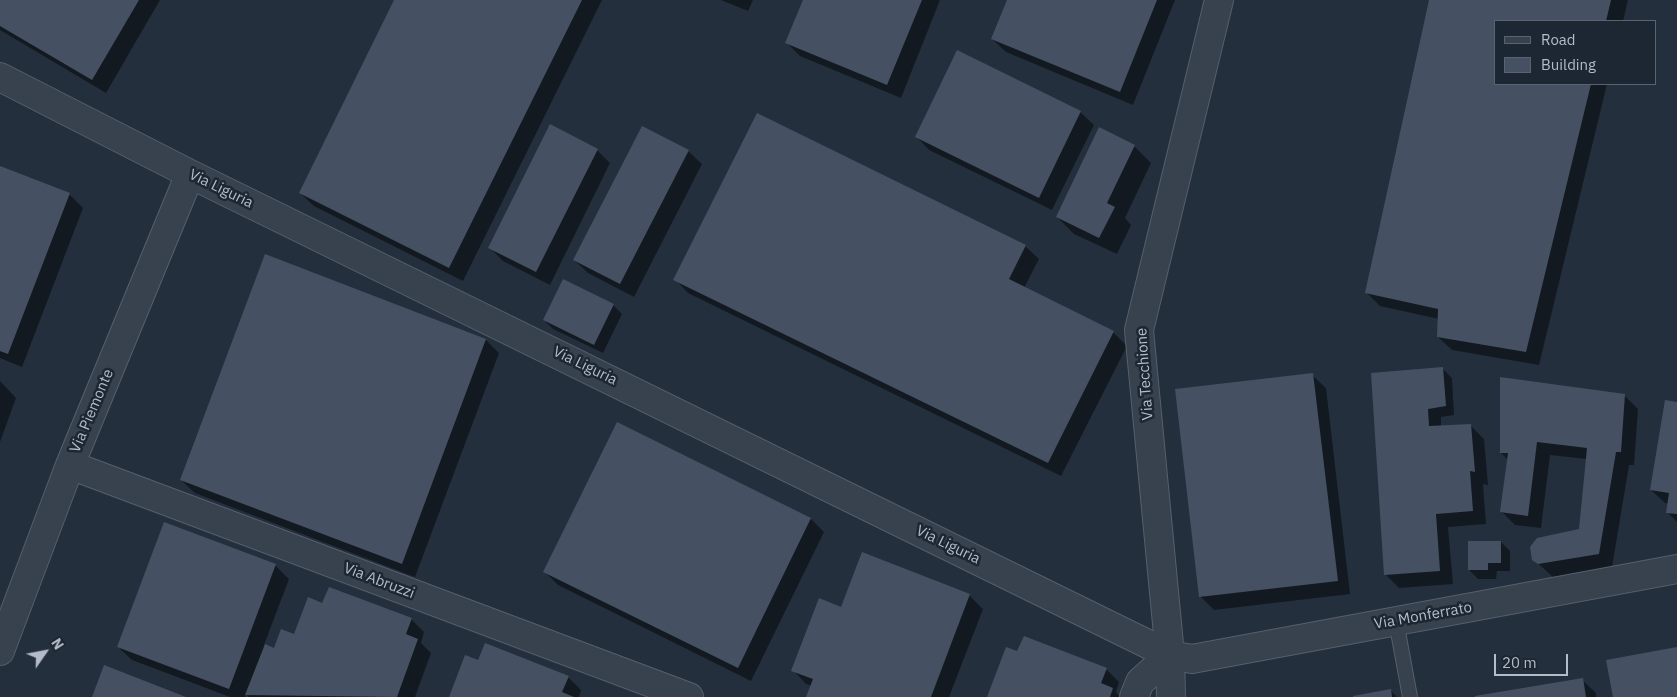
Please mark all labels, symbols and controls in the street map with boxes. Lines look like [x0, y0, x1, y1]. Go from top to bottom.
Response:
legend [1494, 20, 1657, 85]
text: Road [1541, 30, 1576, 49]
text: Building [1541, 55, 1596, 74]
street label: Via Liguria [186, 166, 256, 212]
street label: Via Tecchione [1133, 327, 1157, 421]
street label: Via Liguria [550, 343, 620, 389]
street label: Via Piemonte [66, 367, 118, 455]
street label: Via Liguria [913, 522, 983, 568]
street label: Via Abruzzi [341, 559, 417, 603]
street label: Via Monferrato [1373, 599, 1473, 633]
north arrow [20, 627, 70, 677]
text: N [47, 635, 68, 653]
scale bar [1497, 644, 1571, 676]
text: 20 m [1502, 653, 1537, 672]

